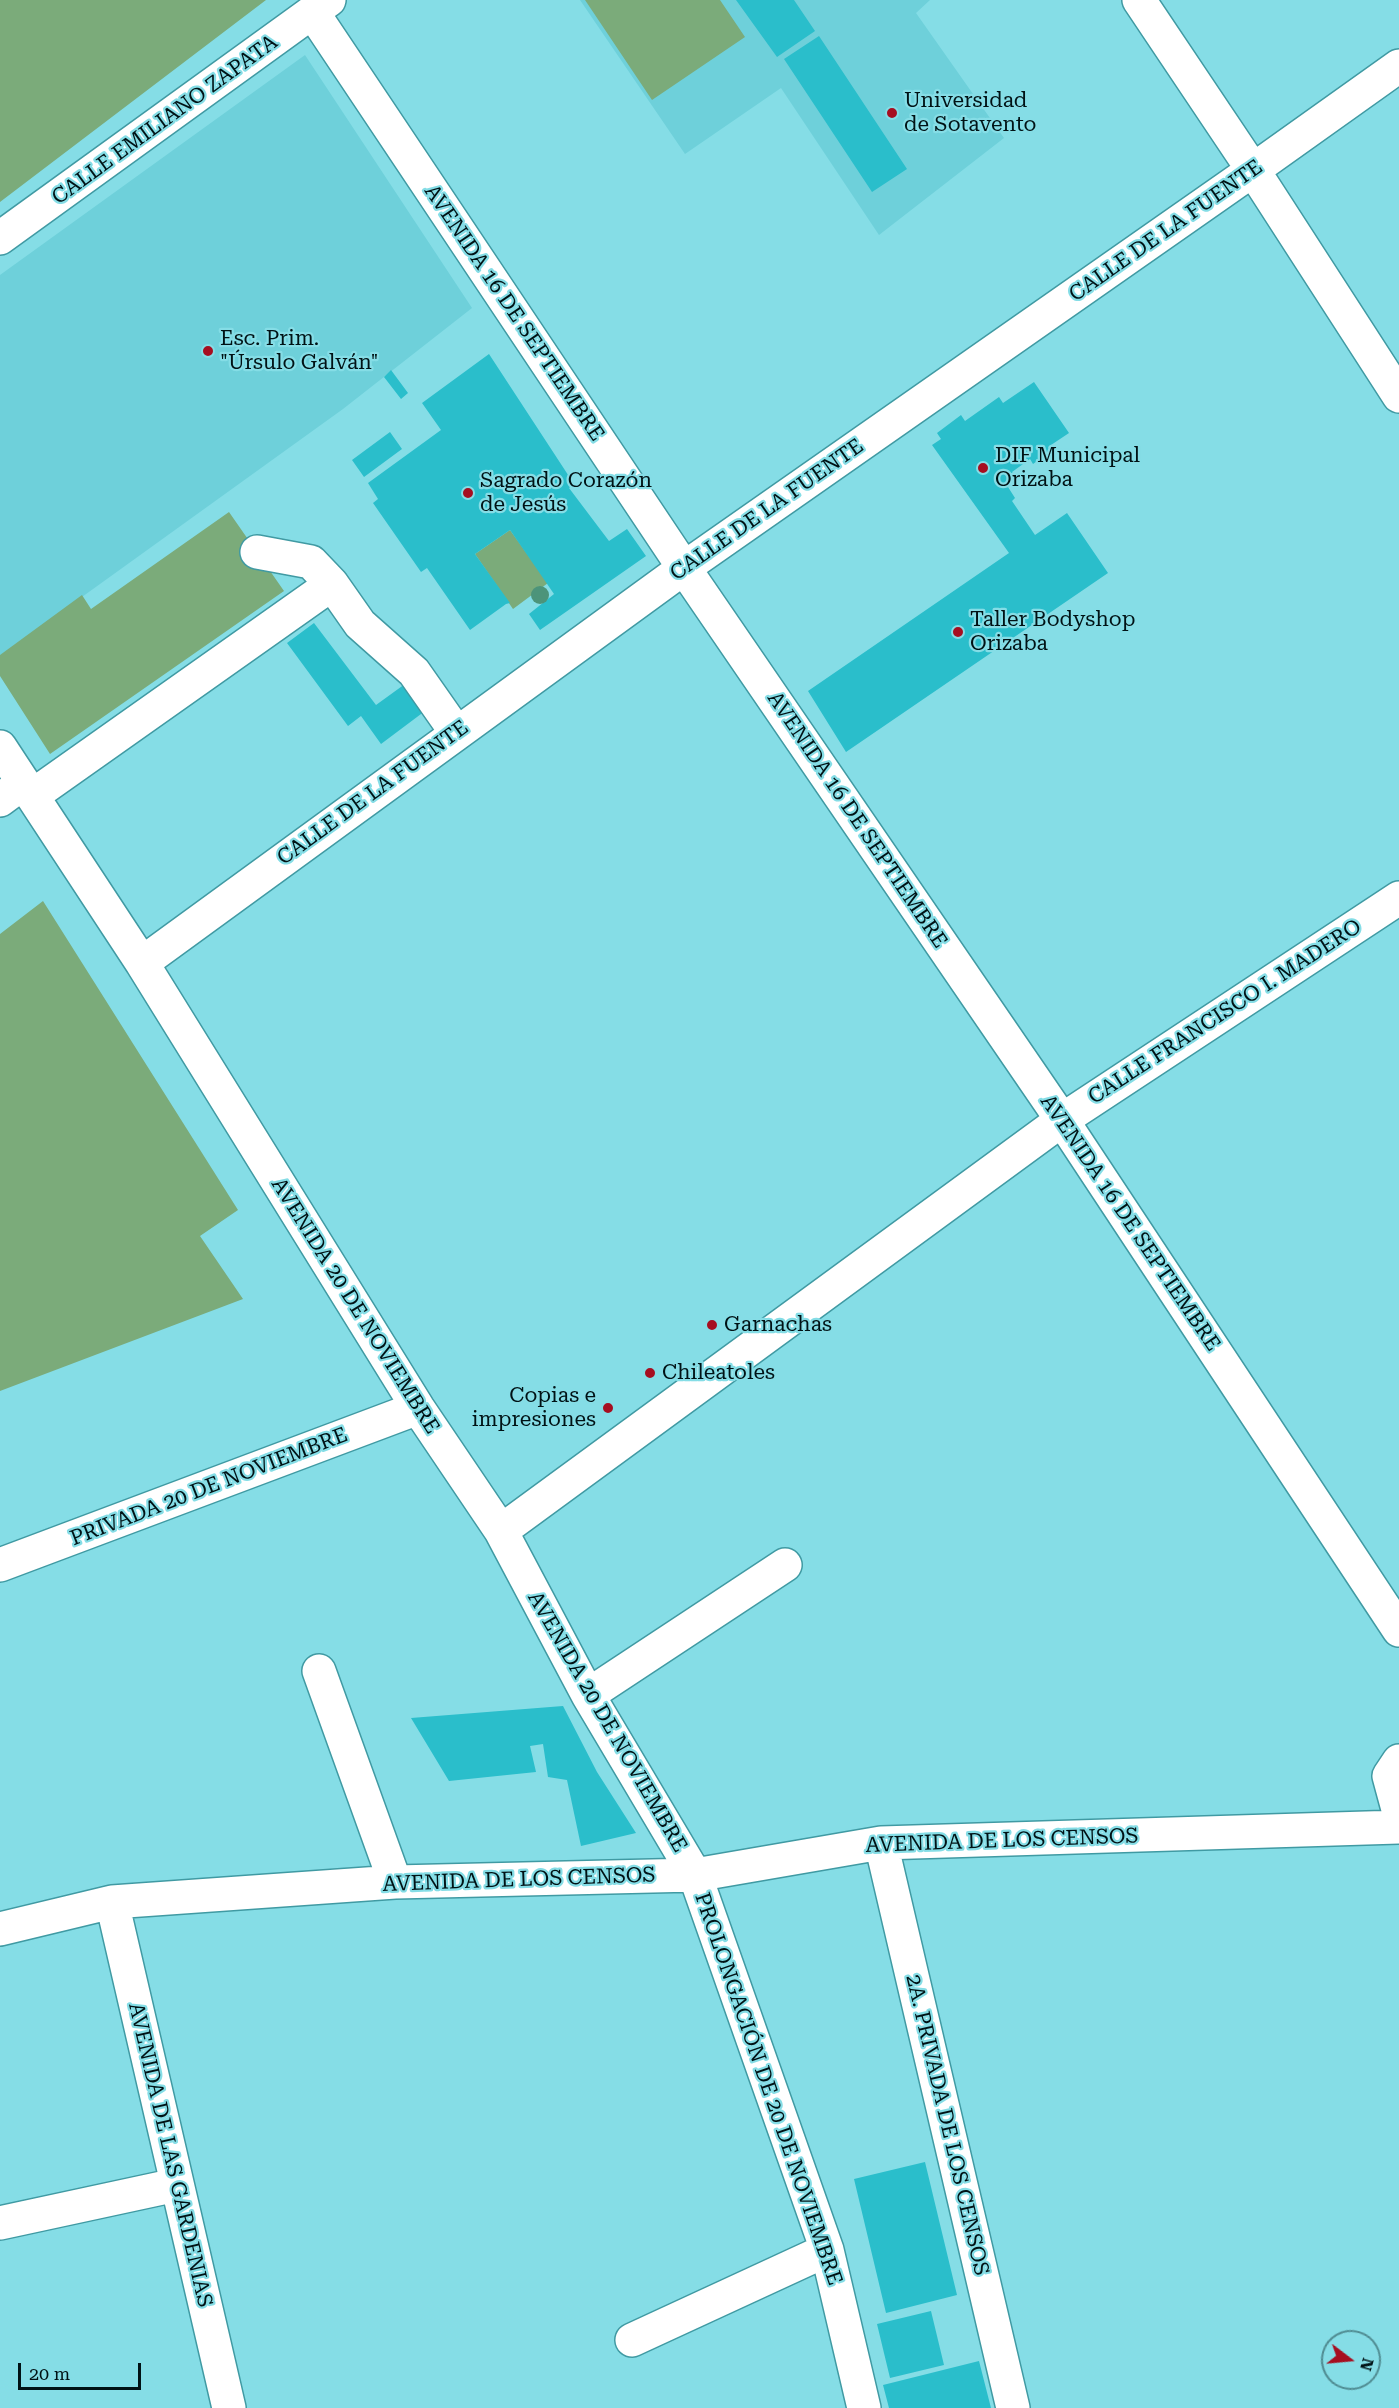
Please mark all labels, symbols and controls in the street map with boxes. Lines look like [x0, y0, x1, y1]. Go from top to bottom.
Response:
street label: CALLE EMILIANO ZAPATA [47, 30, 283, 210]
place label: Universidad de Sotavento [904, 88, 1037, 138]
marker: Universidad de Sotavento [885, 106, 899, 120]
street label: CALLE DE LA FUENTE [1065, 155, 1267, 307]
street label: AVENIDA 16 DE SEPTIEMBRE [419, 180, 609, 446]
place label: Esc. Prim. "Úrsulo Galván" [220, 326, 379, 376]
marker: Esc. Prim. "Úrsulo Galván" [201, 344, 215, 358]
street label: CALLE DE LA FUENTE [666, 434, 868, 586]
place label: DIF Municipal Orizaba [995, 443, 1140, 493]
marker: DIF Municipal Orizaba [976, 461, 990, 475]
place label: Sagrado Corazón de Jesús [480, 468, 652, 518]
marker: Sagrado Corazón de Jesús [461, 486, 475, 500]
place label: Taller Bodyshop Orizaba [970, 607, 1135, 657]
marker: Taller Bodyshop Orizaba [951, 625, 965, 639]
street label: AVENIDA 16 DE SEPTIEMBRE [762, 687, 952, 953]
street label: CALLE DE LA FUENTE [273, 715, 473, 871]
street label: CALLE FRANCISCO I. MADERO [1084, 914, 1366, 1110]
street label: AVENIDA 16 DE SEPTIEMBRE [1035, 1090, 1225, 1356]
street label: AVENIDA 20 DE NOVIEMBRE [266, 1173, 444, 1439]
place label: Garnachas [724, 1312, 832, 1338]
marker: Garnachas [705, 1318, 719, 1332]
place label: Chileatoles [662, 1360, 775, 1386]
marker: Chileatoles [643, 1366, 657, 1380]
place label: Copias e impresiones [472, 1383, 596, 1433]
marker: Copias e impresiones [601, 1401, 615, 1415]
street label: PRIVADA 20 DE NOVIEMBRE [67, 1422, 351, 1552]
street label: AVENIDA 20 DE NOVIEMBRE [522, 1587, 692, 1857]
street label: AVENIDA DE LOS CENSOS [865, 1824, 1139, 1858]
street label: AVENIDA DE LOS CENSOS [382, 1863, 656, 1897]
street label: PROLONGACIÓN DE 20 DE NOVIEMBRE [689, 1889, 847, 2289]
street label: 2A. PRIVADA DE LOS CENSOS [900, 1972, 994, 2278]
street label: AVENIDA DE LAS GARDENIAS [123, 2000, 217, 2310]
north arrow [1321, 2330, 1381, 2390]
scale bar [21, 2351, 144, 2389]
text: N [1356, 2356, 1378, 2373]
text: 20 m [29, 2363, 70, 2384]

